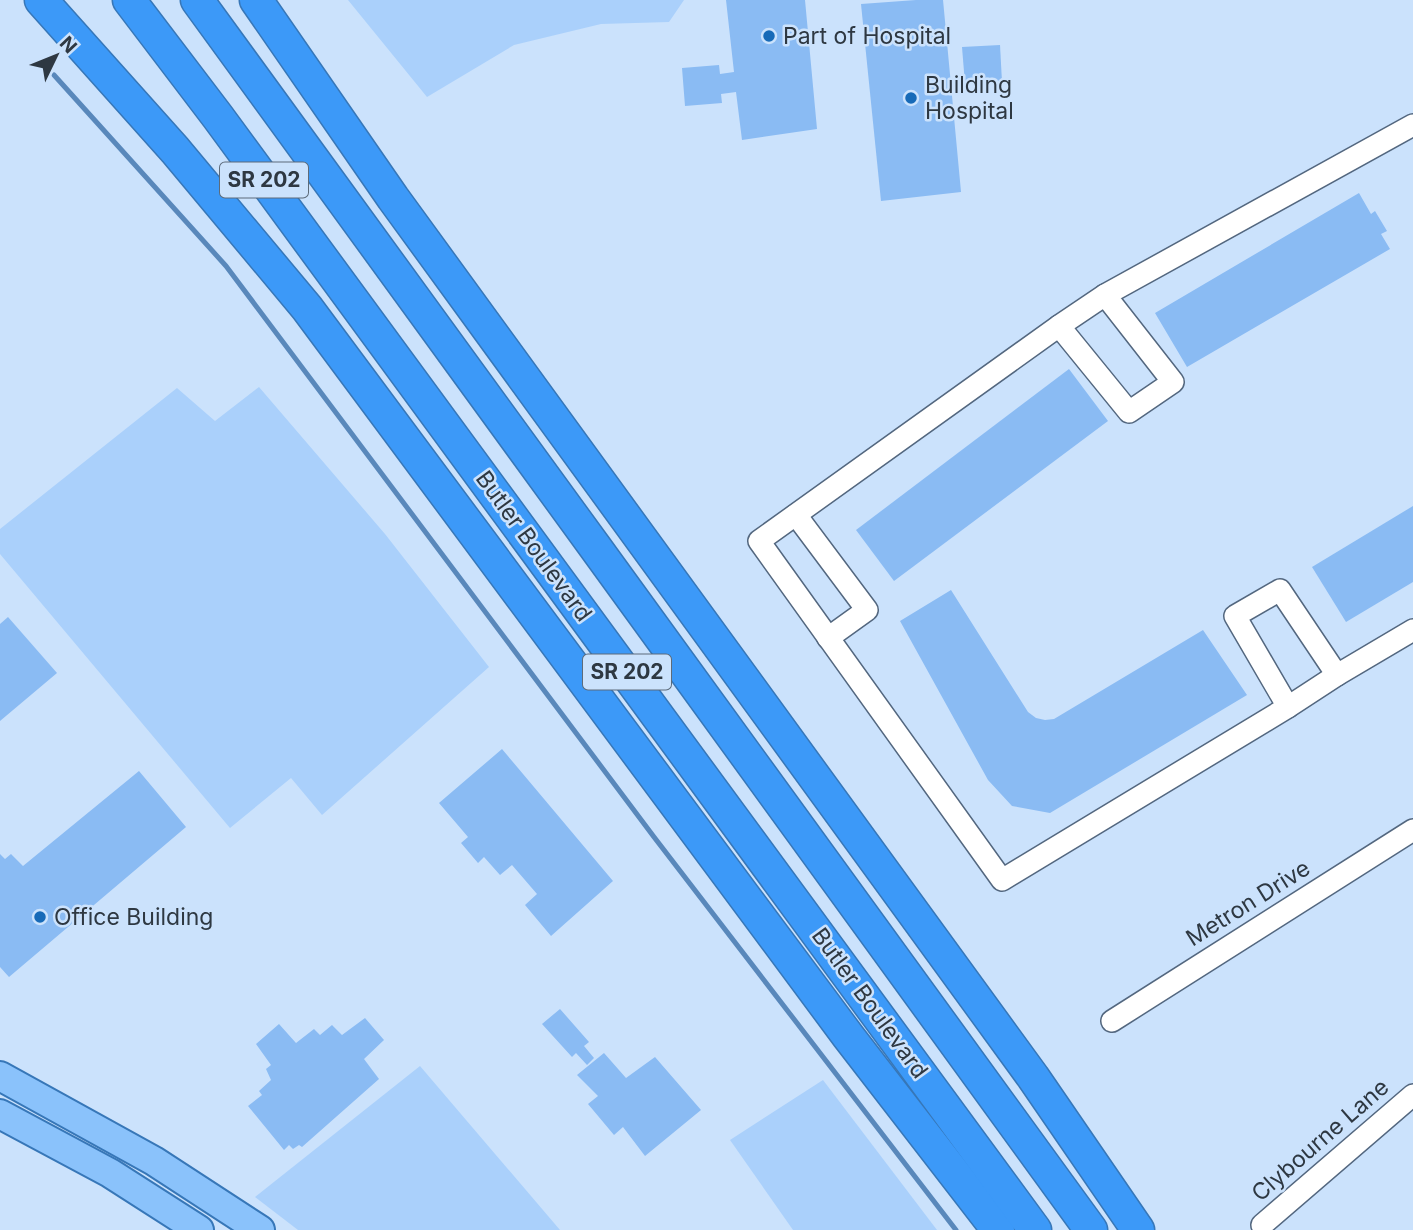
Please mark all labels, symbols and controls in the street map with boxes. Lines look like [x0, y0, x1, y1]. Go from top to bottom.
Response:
north arrow [21, 21, 91, 91]
place label: Part of Hospital [783, 22, 951, 50]
marker: Part of Hospital [761, 28, 777, 44]
text: N [55, 32, 81, 58]
place label: Building Hospital [925, 71, 1014, 125]
marker: Building Hospital [903, 90, 919, 106]
road number: SR 202 [220, 162, 308, 198]
street label: Butler Boulevard [470, 465, 598, 627]
road number: SR 202 [583, 654, 671, 690]
street label: Metron Drive [1181, 854, 1315, 952]
place label: Office Building [54, 903, 213, 931]
marker: Office Building [32, 909, 48, 925]
street label: Butler Boulevard [806, 922, 934, 1084]
street label: Clybourne Lane [1246, 1073, 1394, 1207]

